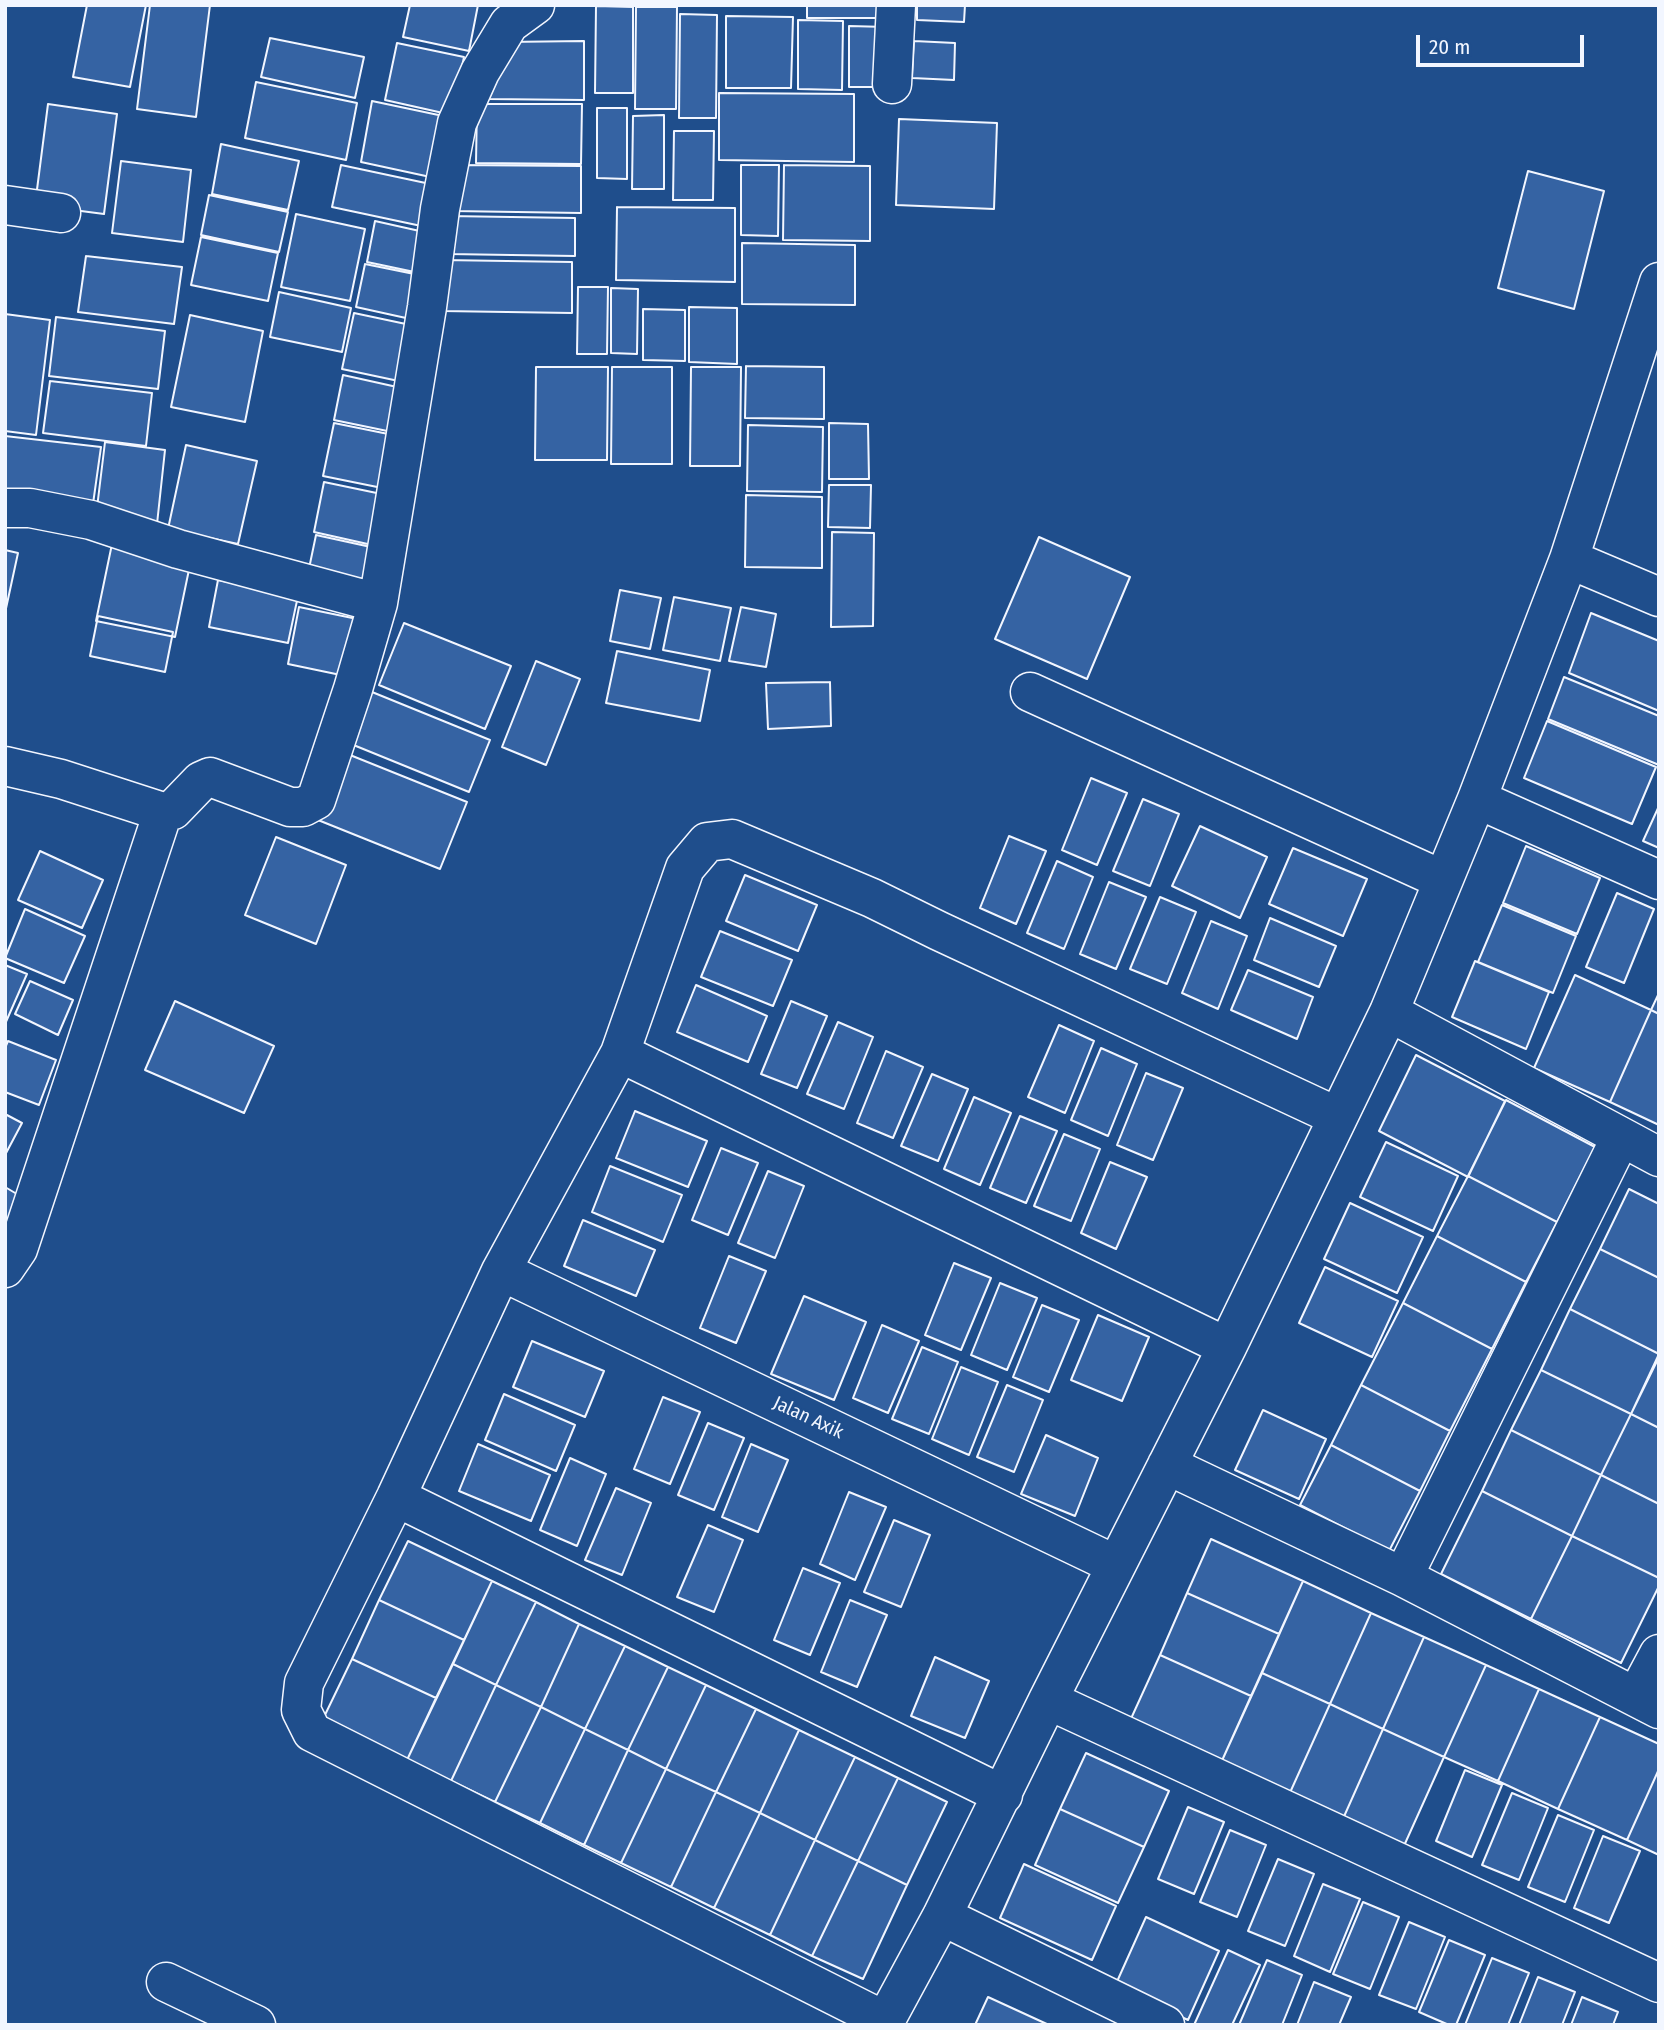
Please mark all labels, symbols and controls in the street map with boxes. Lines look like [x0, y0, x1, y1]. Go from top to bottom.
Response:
scale bar [1419, 21, 1587, 65]
text: 20 m [1429, 34, 1470, 60]
street label: Jalan Axik [769, 1392, 847, 1444]

